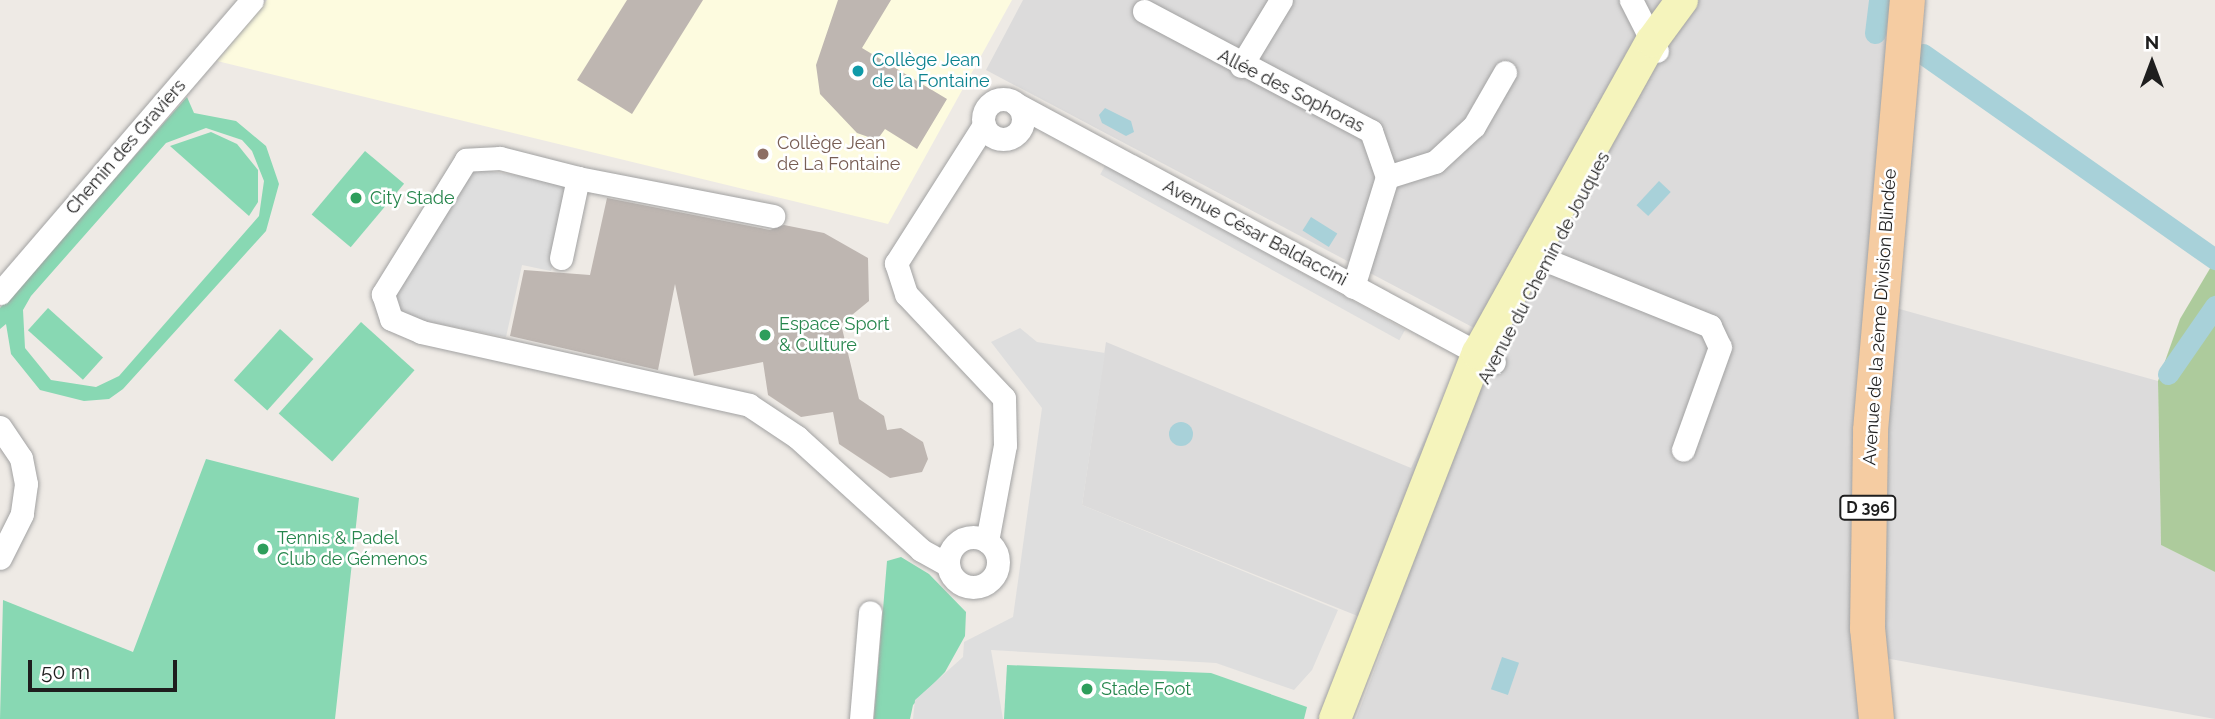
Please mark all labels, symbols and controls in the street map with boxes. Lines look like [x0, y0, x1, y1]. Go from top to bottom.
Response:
north arrow [2117, 28, 2187, 98]
text: N [2145, 31, 2159, 53]
street label: Allée des Sophoras [1214, 45, 1368, 137]
place label: Collège Jean de la Fontaine [872, 50, 990, 92]
marker: Collège Jean de la Fontaine [850, 63, 866, 79]
street label: Chemin des Graviers [61, 75, 191, 219]
place label: Collège Jean de La Fontaine [777, 133, 900, 176]
marker: Collège Jean de La Fontaine [755, 146, 771, 162]
street label: Avenue du Chemin de Jouques [1473, 148, 1615, 388]
street label: Avenue de la 2ème Division Blindée [1859, 168, 1901, 466]
street label: Avenue César Baldaccini [1159, 175, 1351, 291]
place label: City Stade [370, 187, 455, 209]
marker: City Stade [348, 190, 364, 206]
place label: Espace Sport & Culture [779, 314, 890, 356]
marker: Espace Sport & Culture [757, 327, 773, 343]
road number: D 396 [1838, 495, 1898, 520]
place label: Tennis & Padel Club de Gémenos [277, 528, 427, 570]
marker: Tennis & Padel Club de Gémenos [255, 541, 271, 557]
scale bar [32, 646, 180, 690]
text: 50 m [41, 659, 90, 684]
place label: Stade Foot [1101, 678, 1191, 700]
marker: Stade Foot [1079, 681, 1095, 697]

